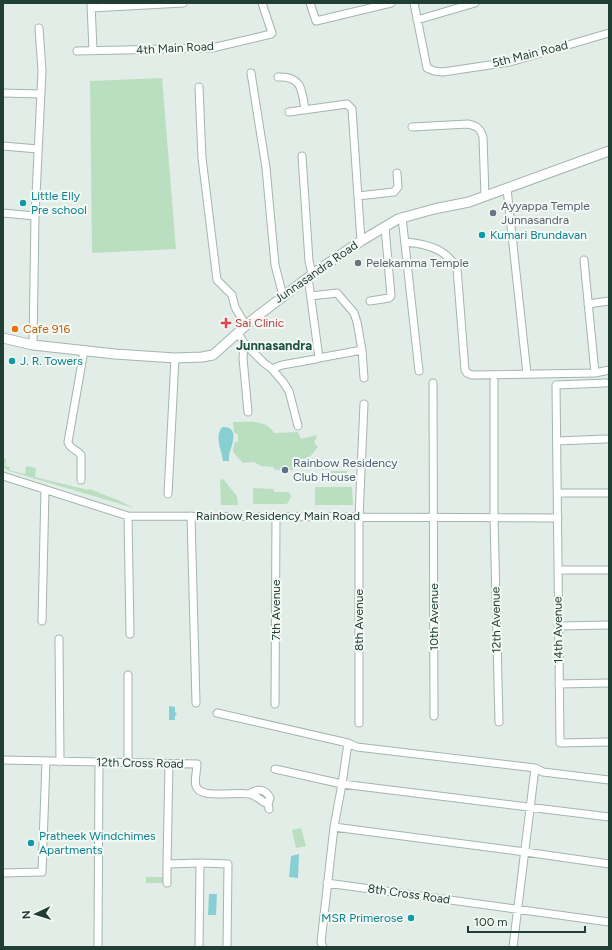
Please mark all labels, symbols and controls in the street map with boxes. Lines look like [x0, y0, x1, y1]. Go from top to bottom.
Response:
street label: 5th Main Road [491, 38, 569, 70]
street label: 4th Main Road [136, 39, 214, 57]
place label: Little Elly Pre school [31, 189, 87, 217]
marker: Little Elly Pre school [18, 198, 28, 208]
place label: Ayyappa Temple Junnasandra [501, 199, 590, 227]
marker: Ayyappa Temple Junnasandra [488, 208, 498, 218]
place label: Kumari Brundavan [490, 228, 587, 242]
marker: Kumari Brundavan [477, 230, 487, 240]
street label: Junnasandra Road [272, 238, 360, 306]
place label: Pelekamma Temple [366, 256, 469, 270]
marker: Pelekamma Temple [353, 258, 363, 268]
place label: Sai Clinic [235, 316, 285, 330]
marker: Sai Clinic [220, 317, 232, 329]
place label: Cafe 916 [23, 322, 70, 336]
marker: Cafe 916 [10, 324, 20, 334]
district label: Junnasandra [236, 338, 312, 353]
place label: J. R. Towers [20, 354, 83, 368]
marker: J. R. Towers [7, 356, 17, 366]
place label: Rainbow Residency Club House [293, 456, 398, 484]
marker: Rainbow Residency Club House [280, 465, 290, 475]
street label: Rainbow Residency Main Road [196, 509, 360, 523]
street label: 7th Avenue [269, 579, 283, 641]
street label: 10th Avenue [427, 583, 441, 651]
street label: 12th Avenue [488, 586, 504, 653]
street label: 8th Avenue [352, 588, 366, 651]
street label: 14th Avenue [550, 596, 566, 664]
street label: 12th Cross Road [96, 755, 184, 771]
place label: Pratheek Windchimes Apartments [39, 829, 156, 857]
marker: Pratheek Windchimes Apartments [26, 838, 36, 848]
street label: 8th Cross Road [367, 881, 451, 907]
north arrow [16, 894, 56, 934]
scale bar [468, 908, 585, 934]
text: N [20, 910, 33, 919]
place label: MSR Primerose [321, 911, 403, 925]
marker: MSR Primerose [406, 913, 416, 923]
text: 100 m [474, 915, 508, 929]

